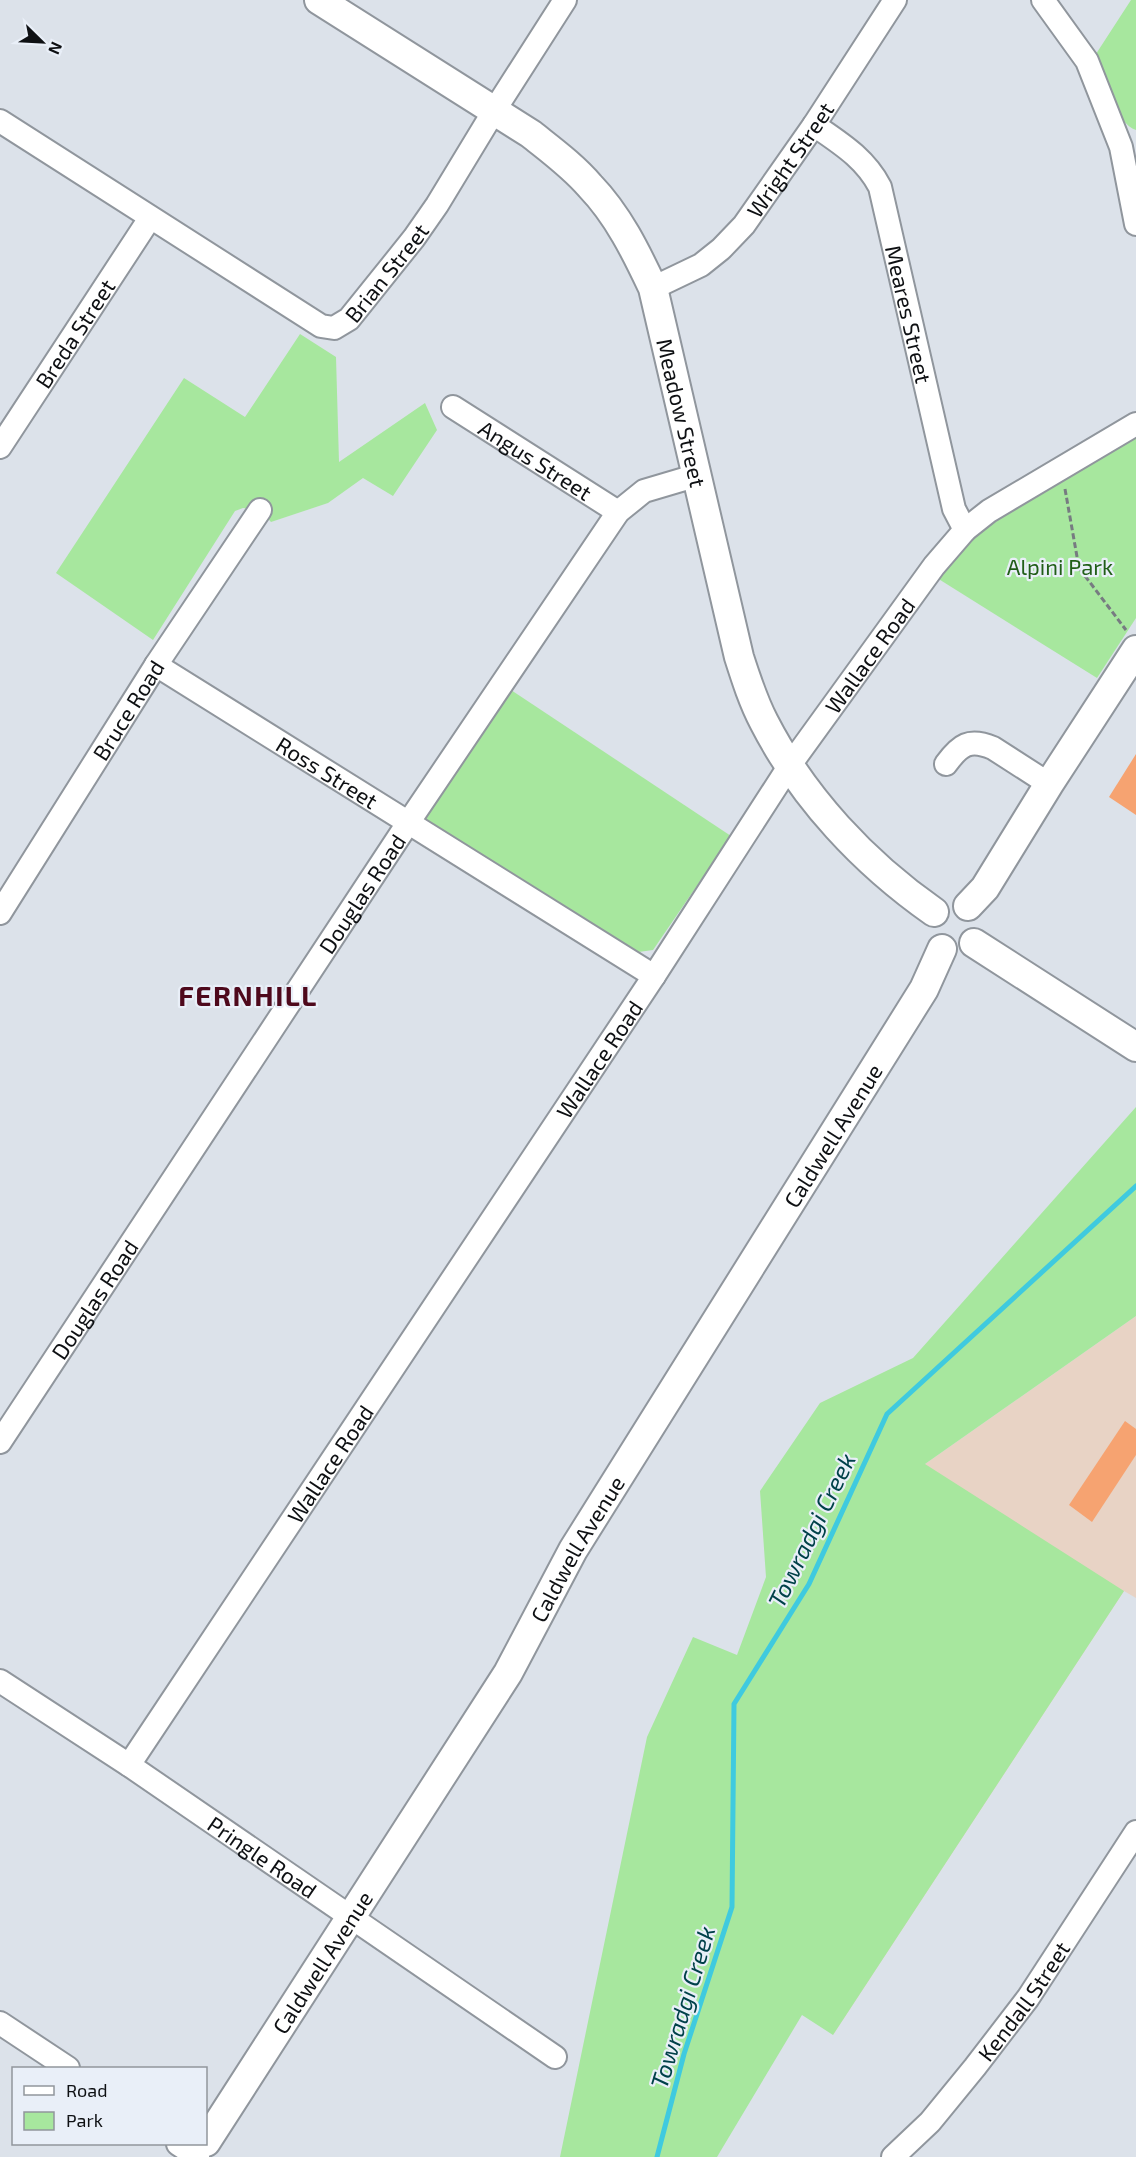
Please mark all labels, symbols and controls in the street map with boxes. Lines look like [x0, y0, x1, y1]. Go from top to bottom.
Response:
north arrow [12, 12, 72, 72]
text: N [45, 39, 67, 57]
street label: Wright Street [741, 97, 839, 222]
street label: Brian Street [339, 218, 433, 327]
street label: Meares Street [881, 243, 938, 386]
street label: Breda Street [29, 274, 120, 393]
street label: Meadow Street [652, 336, 712, 490]
street label: Angus Street [474, 414, 597, 505]
park label: Alpini Park [1007, 553, 1113, 579]
street label: Wallace Road [819, 593, 920, 718]
street label: Bruce Road [87, 655, 169, 765]
street label: Ross Street [272, 731, 383, 813]
street label: Douglas Road [313, 829, 410, 958]
district label: FERNHILL [178, 978, 318, 1012]
street label: Wallace Road [550, 995, 647, 1123]
street label: Caldwell Avenue [778, 1059, 887, 1212]
street label: Douglas Road [45, 1235, 143, 1364]
street label: Wallace Road [281, 1400, 378, 1527]
water label: Towradgi Creek [761, 1448, 861, 1612]
street label: Caldwell Avenue [525, 1471, 629, 1626]
street label: Pringle Road [203, 1810, 322, 1903]
street label: Caldwell Avenue [266, 1886, 377, 2038]
water label: Towradgi Creek [644, 1922, 720, 2092]
street label: Kendall Street [972, 1936, 1075, 2066]
legend [12, 2067, 207, 2145]
text: Road [66, 2079, 107, 2101]
text: Park [66, 2109, 103, 2131]

